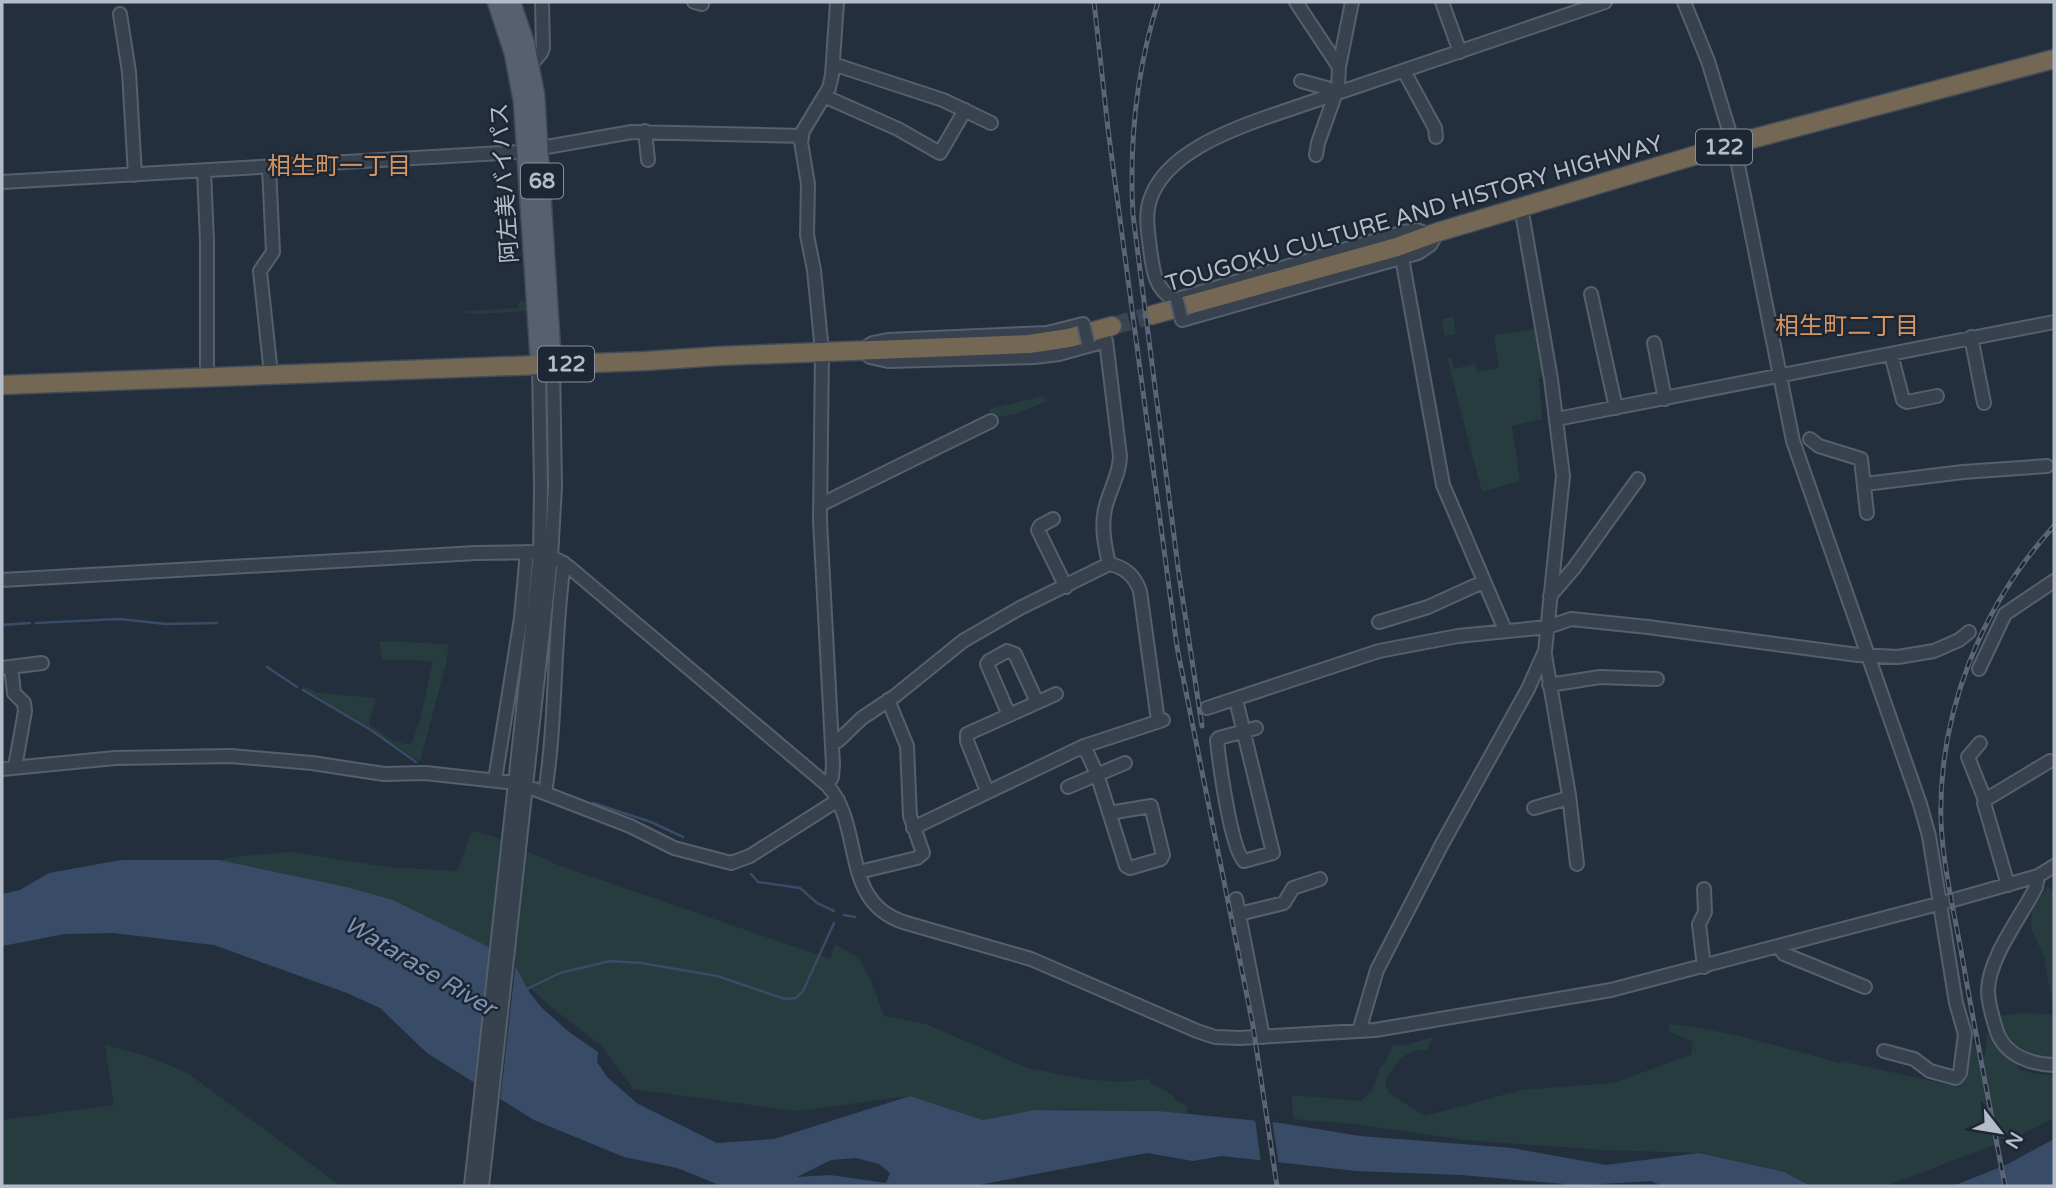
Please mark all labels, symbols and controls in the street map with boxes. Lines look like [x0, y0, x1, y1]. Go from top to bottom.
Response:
street label: 阿左美バイパス [485, 102, 525, 264]
street label: TOUGOKU CULTURE AND HISTORY HIGHWAY [1163, 129, 1666, 298]
road number: 122 [1696, 130, 1752, 164]
district label: 相生町一丁目 [267, 152, 411, 181]
road number: 68 [521, 164, 563, 198]
district label: 相生町二丁目 [1775, 312, 1919, 341]
road number: 122 [538, 346, 594, 382]
water label: Watarase River [339, 910, 503, 1024]
north arrow [1965, 1097, 2035, 1167]
text: N [2000, 1128, 2027, 1152]

